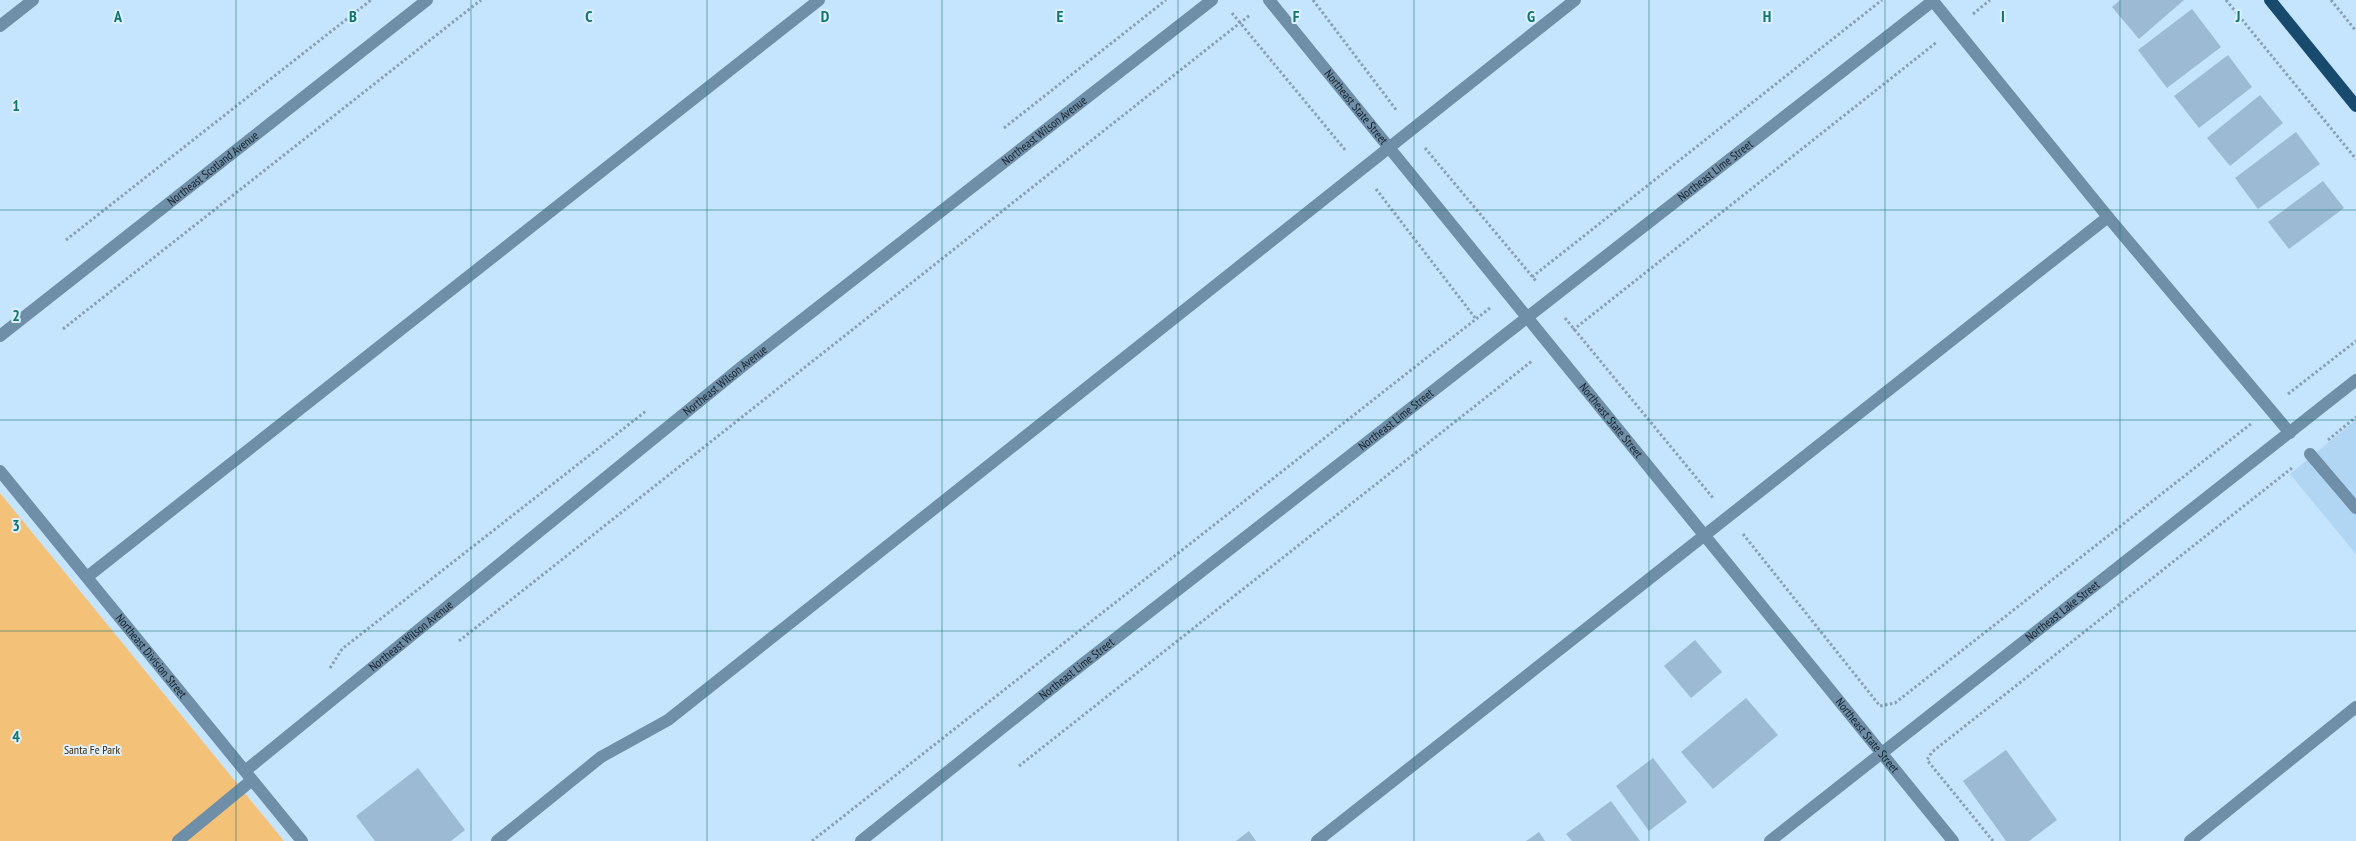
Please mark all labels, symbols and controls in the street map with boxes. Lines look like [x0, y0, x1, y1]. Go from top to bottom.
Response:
text: A [113, 6, 123, 26]
text: B [349, 6, 357, 26]
text: C [585, 6, 593, 26]
text: D [821, 6, 830, 26]
text: E [1057, 6, 1064, 26]
text: F [1293, 6, 1300, 26]
text: G [1527, 6, 1535, 26]
text: H [1763, 6, 1771, 26]
text: I [2001, 6, 2005, 26]
text: J [2235, 6, 2240, 26]
street label: Northeast State Street [1321, 66, 1392, 148]
street label: Northeast Wilson Avenue [998, 93, 1090, 168]
text: 1 [12, 95, 20, 115]
street label: Northeast Scotland Avenue [164, 127, 261, 209]
street label: Northeast Lime Street [1674, 136, 1756, 204]
text: 2 [12, 305, 20, 325]
street label: Northeast Wilson Avenue [680, 342, 770, 419]
street label: Northeast State Street [1576, 380, 1647, 461]
street label: Northeast Lime Street [1355, 385, 1437, 453]
text: 3 [12, 515, 20, 535]
street label: Northeast Lake Street [2022, 576, 2103, 644]
street label: Northeast Wilson Avenue [366, 597, 456, 674]
street label: Northeast Division Street [113, 611, 191, 702]
street label: Northeast Lime Street [1036, 634, 1118, 703]
street label: Northeast State Street [1833, 695, 1903, 776]
text: 4 [12, 726, 20, 746]
park label: Santa Fe Park [64, 742, 120, 757]

